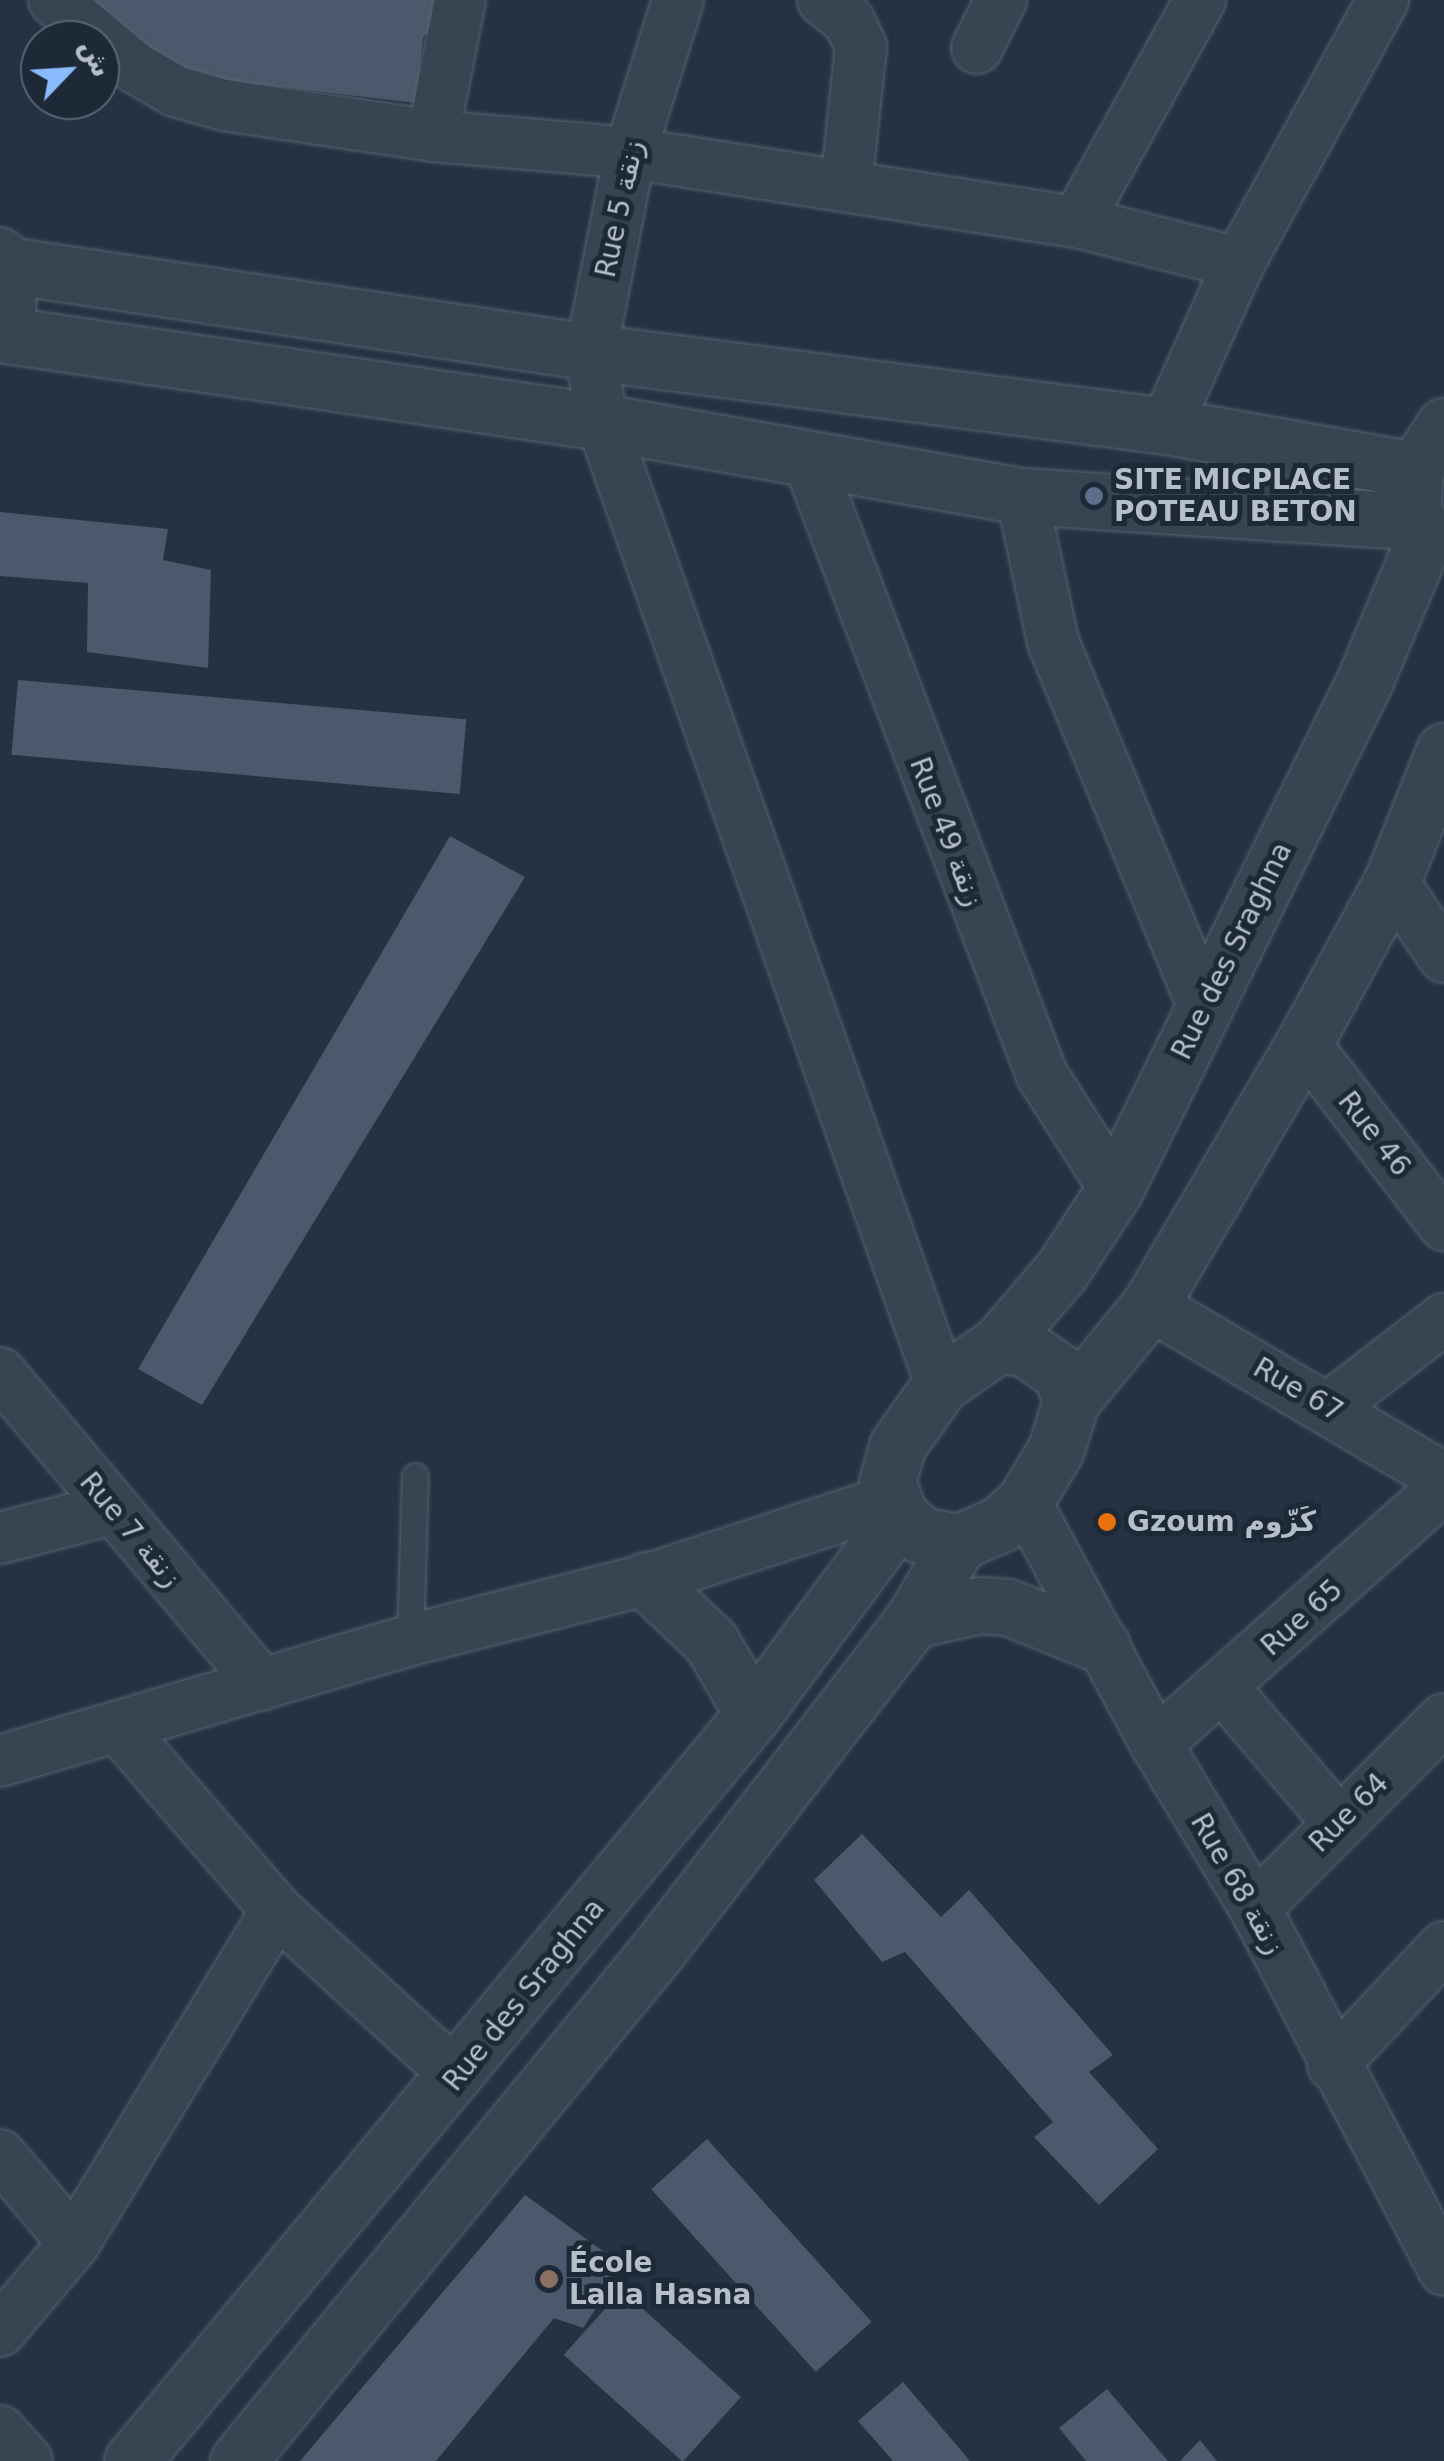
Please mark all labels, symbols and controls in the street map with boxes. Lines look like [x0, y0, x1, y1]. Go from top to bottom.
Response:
north arrow [20, 20, 120, 120]
text: ش [73, 33, 119, 82]
street label: Rue 5 زنقة [589, 137, 651, 281]
place label: SITE MICPLACE POTEAU BETON [1114, 463, 1357, 529]
marker: SITE MICPLACE POTEAU BETON [1083, 485, 1105, 507]
street label: Rue 49 زنقة [902, 753, 990, 911]
street label: Rue des Sraghna [1165, 837, 1299, 1065]
street label: Rue 46 [1331, 1085, 1417, 1183]
street label: Rue 67 [1247, 1351, 1349, 1429]
street label: Rue 7 زنقة [72, 1466, 188, 1594]
place label: Gzoum كَزّوم [1127, 1505, 1316, 1539]
marker: Gzoum كَزّوم [1096, 1511, 1118, 1533]
street label: Rue 65 [1254, 1573, 1350, 1663]
street label: Rue 64 [1303, 1767, 1395, 1859]
street label: Rue 68 زنقة [1183, 1808, 1291, 1960]
street label: Rue des Sraghna [436, 1892, 612, 2098]
place label: École Lalla Hasna [569, 2246, 751, 2312]
marker: École Lalla Hasna [538, 2268, 560, 2290]

